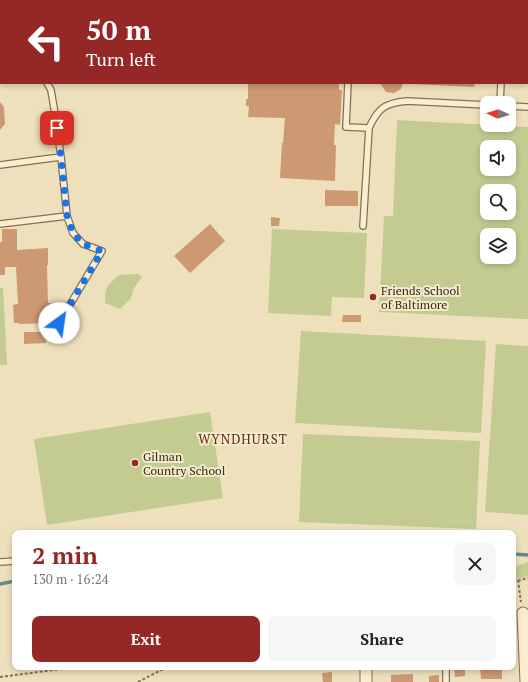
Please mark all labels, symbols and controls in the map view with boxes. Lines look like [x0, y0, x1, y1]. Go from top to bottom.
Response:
text: 50 m [86, 11, 151, 48]
icon: left [20, 16, 72, 68]
text: Turn left [86, 47, 156, 71]
north arrow [480, 96, 516, 132]
map controls [480, 96, 516, 264]
pin [40, 111, 74, 145]
icon: arrive [46, 117, 68, 139]
button: sound [480, 140, 516, 176]
button: search [480, 184, 516, 220]
button: layers [480, 228, 516, 264]
place label: Friends School of Baltimore [381, 283, 460, 312]
marker: Friends School of Baltimore [368, 292, 378, 302]
position arrow [38, 302, 80, 344]
district label: WYNDHURST [198, 430, 288, 448]
place label: Gilman Country School [143, 449, 226, 478]
marker: Gilman Country School [130, 458, 140, 468]
text: 2 min [32, 539, 98, 571]
button: close [454, 543, 496, 585]
text: 130 m · 16:24 [32, 570, 109, 588]
button: Exit [32, 616, 260, 662]
button: Share [268, 616, 496, 662]

